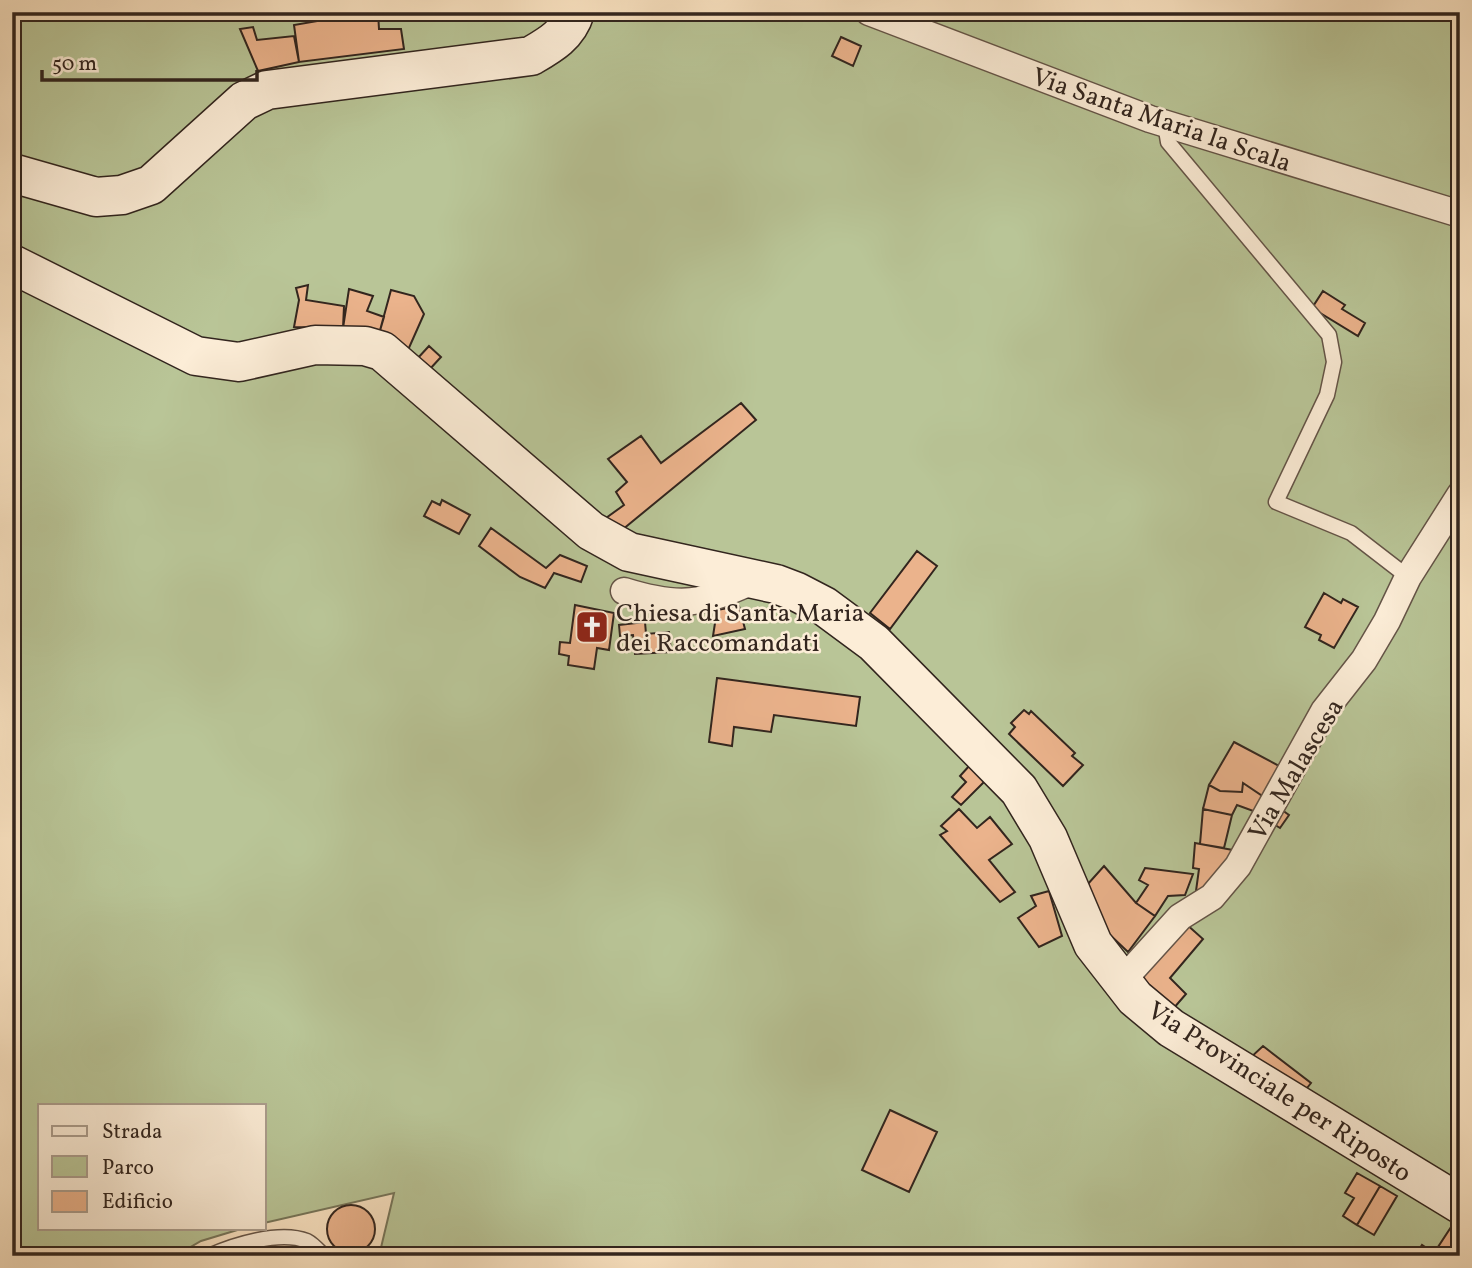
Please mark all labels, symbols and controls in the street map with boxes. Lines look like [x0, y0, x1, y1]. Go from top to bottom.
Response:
scale bar [42, 38, 257, 82]
text: 50 m [52, 50, 97, 79]
street label: Via Santa Maria la Scala [1027, 60, 1296, 182]
place label: Chiesa di Santa Maria dei Raccomandati [616, 596, 865, 662]
church icon: Chiesa di Santa Maria dei Raccomandati [573, 608, 611, 646]
street label: Via Malascesa [1240, 692, 1353, 848]
street label: Via Provinciale per Riposto [1140, 994, 1418, 1192]
legend [38, 1104, 266, 1230]
text: Strada [102, 1118, 163, 1147]
text: Parco [102, 1154, 154, 1183]
text: Edificio [102, 1188, 173, 1217]

